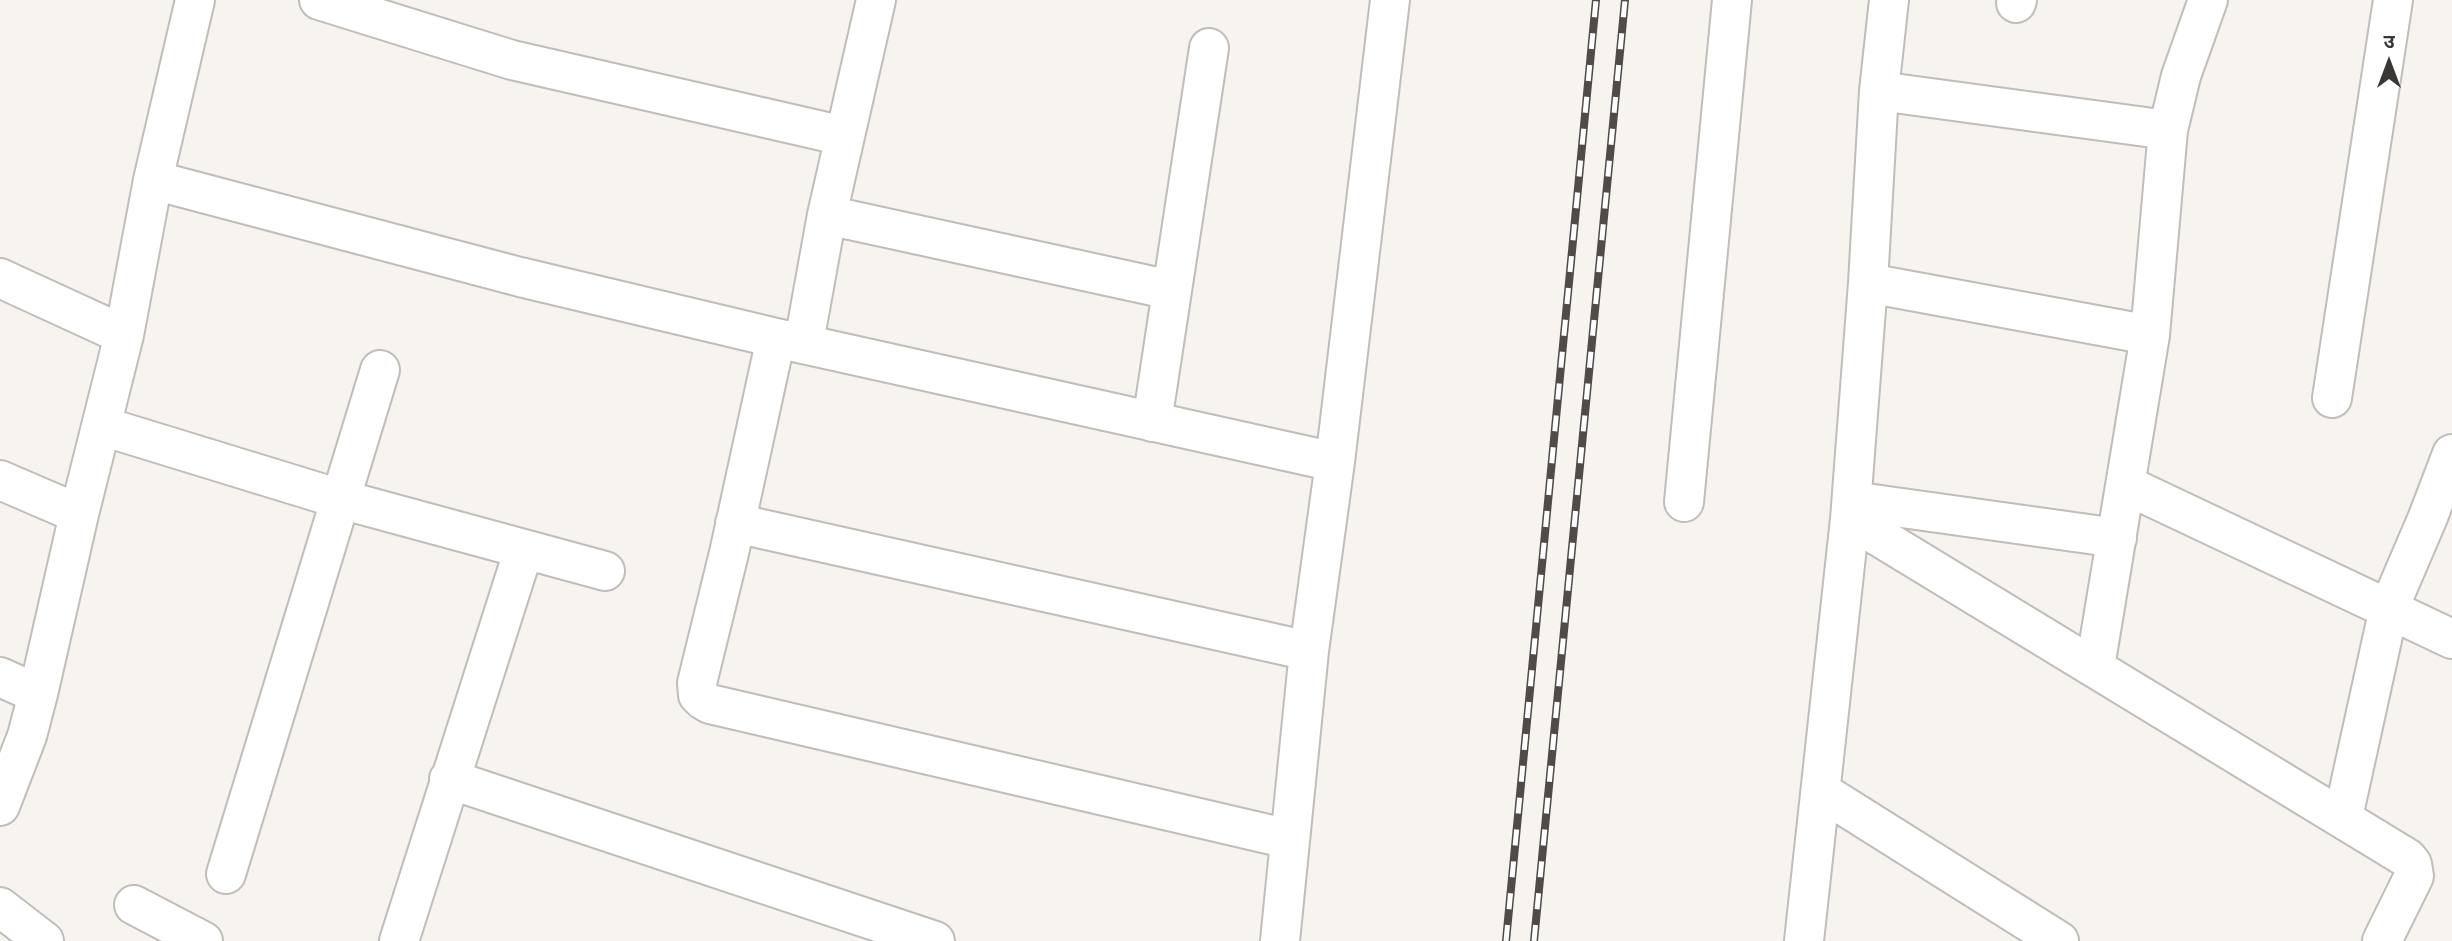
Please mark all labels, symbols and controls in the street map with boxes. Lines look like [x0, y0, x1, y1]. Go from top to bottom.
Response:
north arrow [2354, 28, 2424, 98]
text: उ [2383, 30, 2395, 53]

